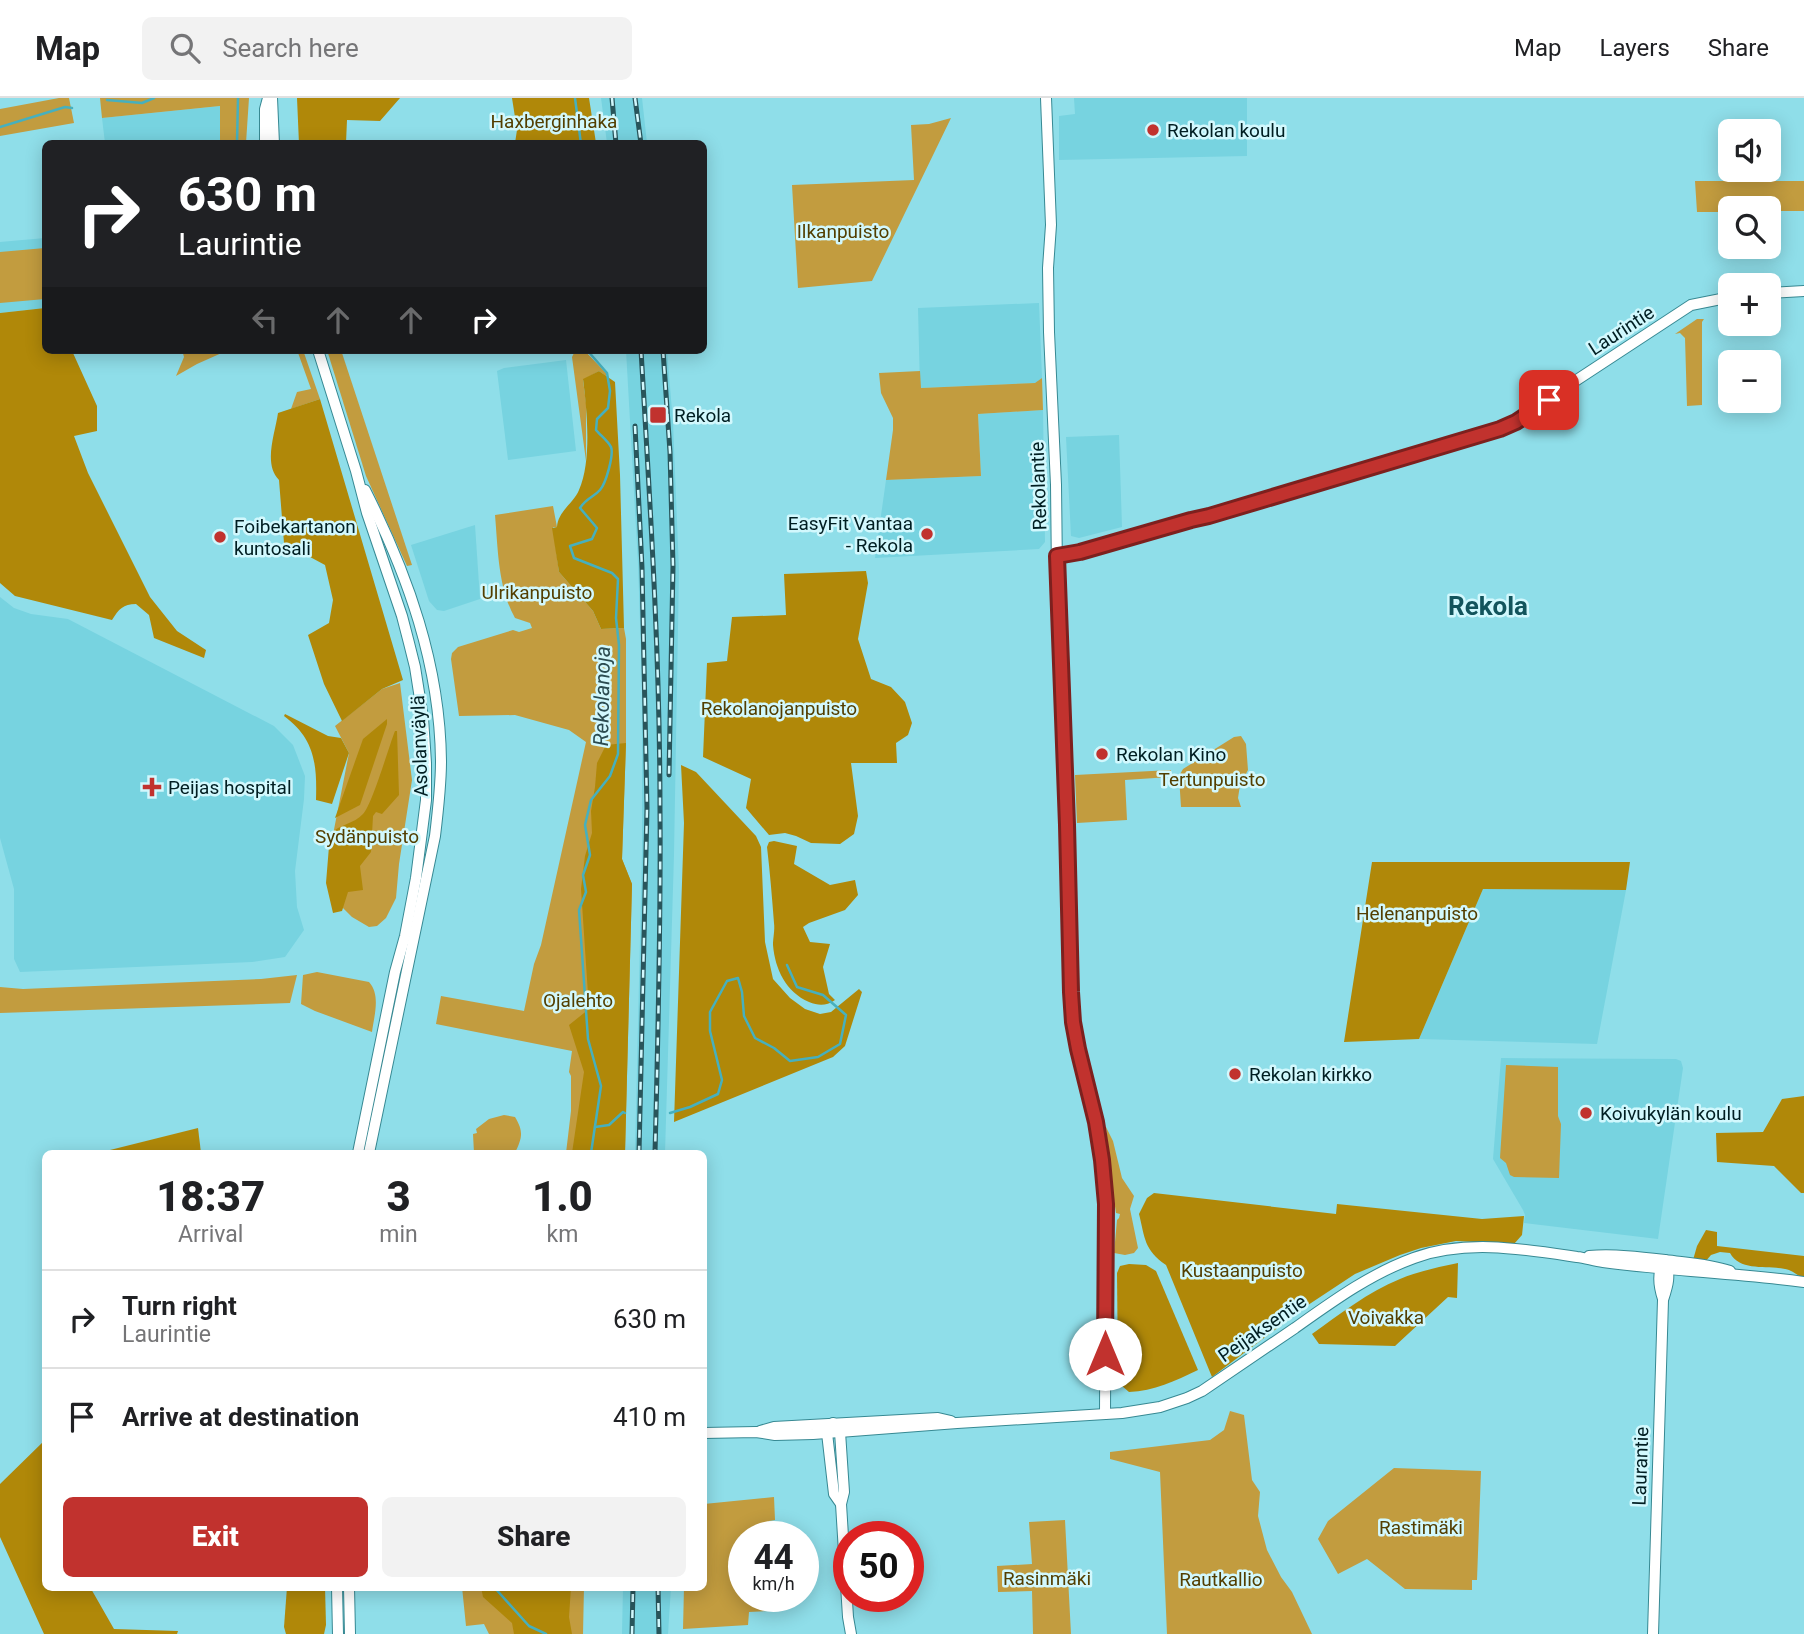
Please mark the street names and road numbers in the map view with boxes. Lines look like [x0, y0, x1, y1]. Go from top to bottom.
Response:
street label: Laurintie [1584, 301, 1658, 360]
street label: Rekolantie [1025, 441, 1052, 531]
street label: Asolanväylä [406, 695, 433, 797]
street label: Peijaksentie [1214, 1290, 1311, 1367]
street label: Laurantie [1628, 1426, 1653, 1506]

